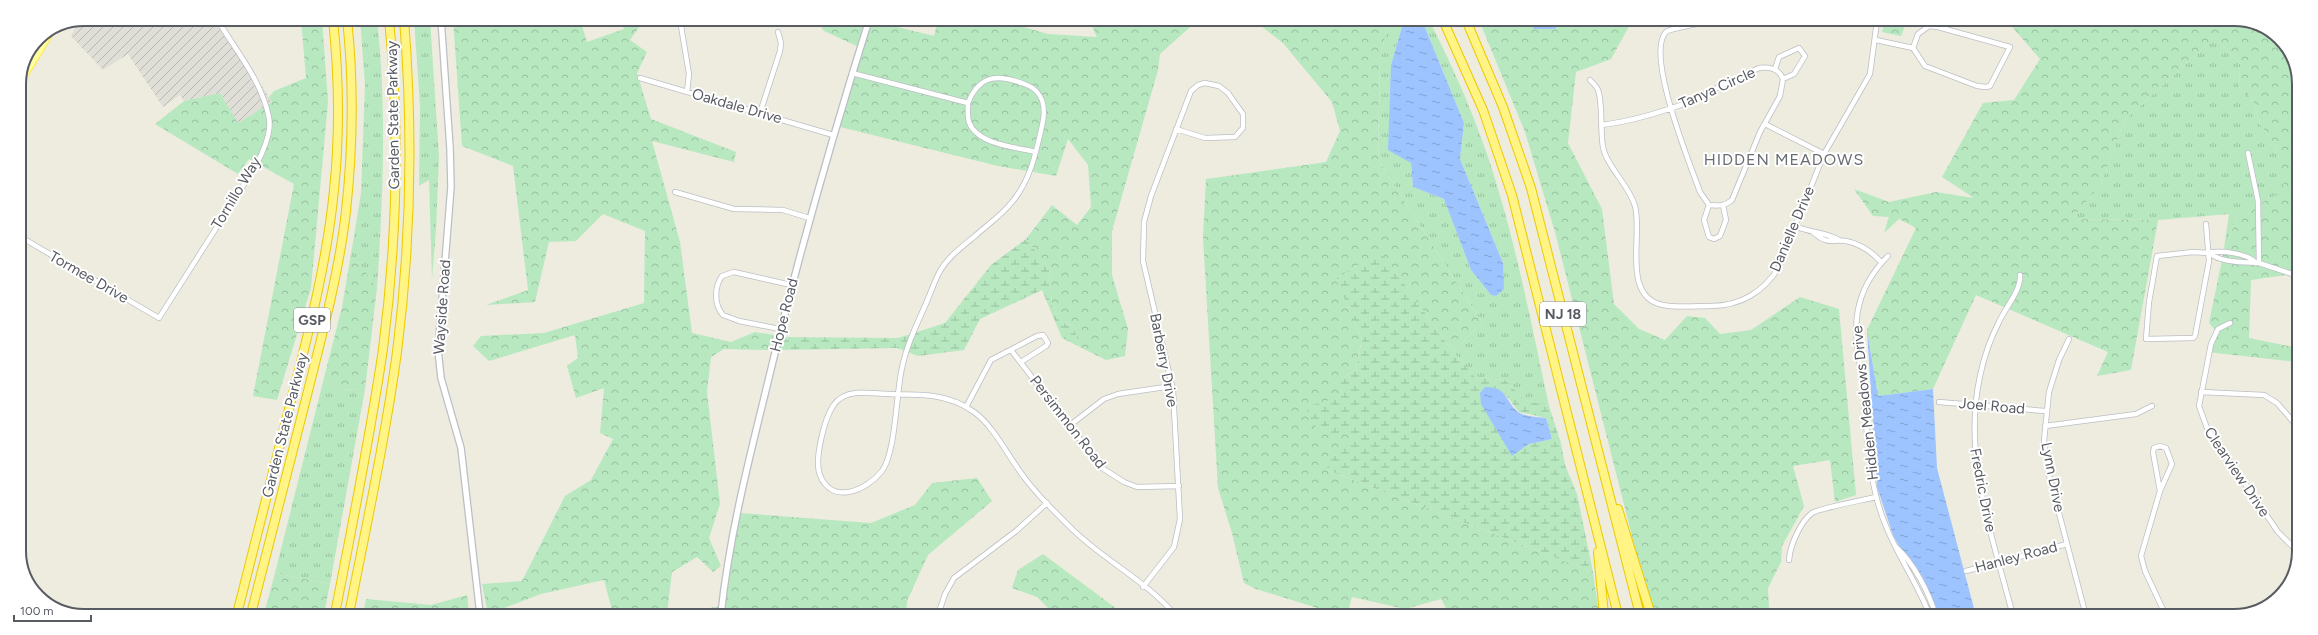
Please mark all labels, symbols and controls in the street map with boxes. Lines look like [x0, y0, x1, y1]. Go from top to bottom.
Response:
street label: Garden State Parkway [383, 40, 403, 190]
street label: Tanya Circle [1676, 63, 1758, 113]
street label: Oakdale Drive [690, 85, 784, 127]
district label: HIDDEN MEADOWS [1704, 150, 1864, 169]
street label: Tornillo Way [207, 153, 265, 232]
street label: Danielle Drive [1766, 184, 1818, 274]
street label: Tormee Drive [46, 247, 132, 307]
street label: Wayside Road [430, 259, 454, 355]
street label: Hope Road [766, 276, 802, 354]
road number: NJ 18 [1540, 302, 1586, 326]
road number: GSP [294, 308, 330, 332]
street label: Barberry Drive [1146, 312, 1182, 408]
street label: Hidden Meadows Drive [1848, 325, 1882, 481]
street label: Garden State Parkway [258, 351, 312, 499]
street label: Persimmon Road [1026, 372, 1110, 472]
street label: Joel Road [1958, 394, 2026, 418]
street label: Clearview Drive [2200, 424, 2274, 520]
street label: Lynn Drive [2037, 441, 2069, 513]
street label: Fredric Drive [1966, 447, 2000, 533]
street label: Hanley Road [1973, 537, 2059, 577]
scale bar [14, 597, 91, 623]
text: 100 m [20, 604, 54, 618]

